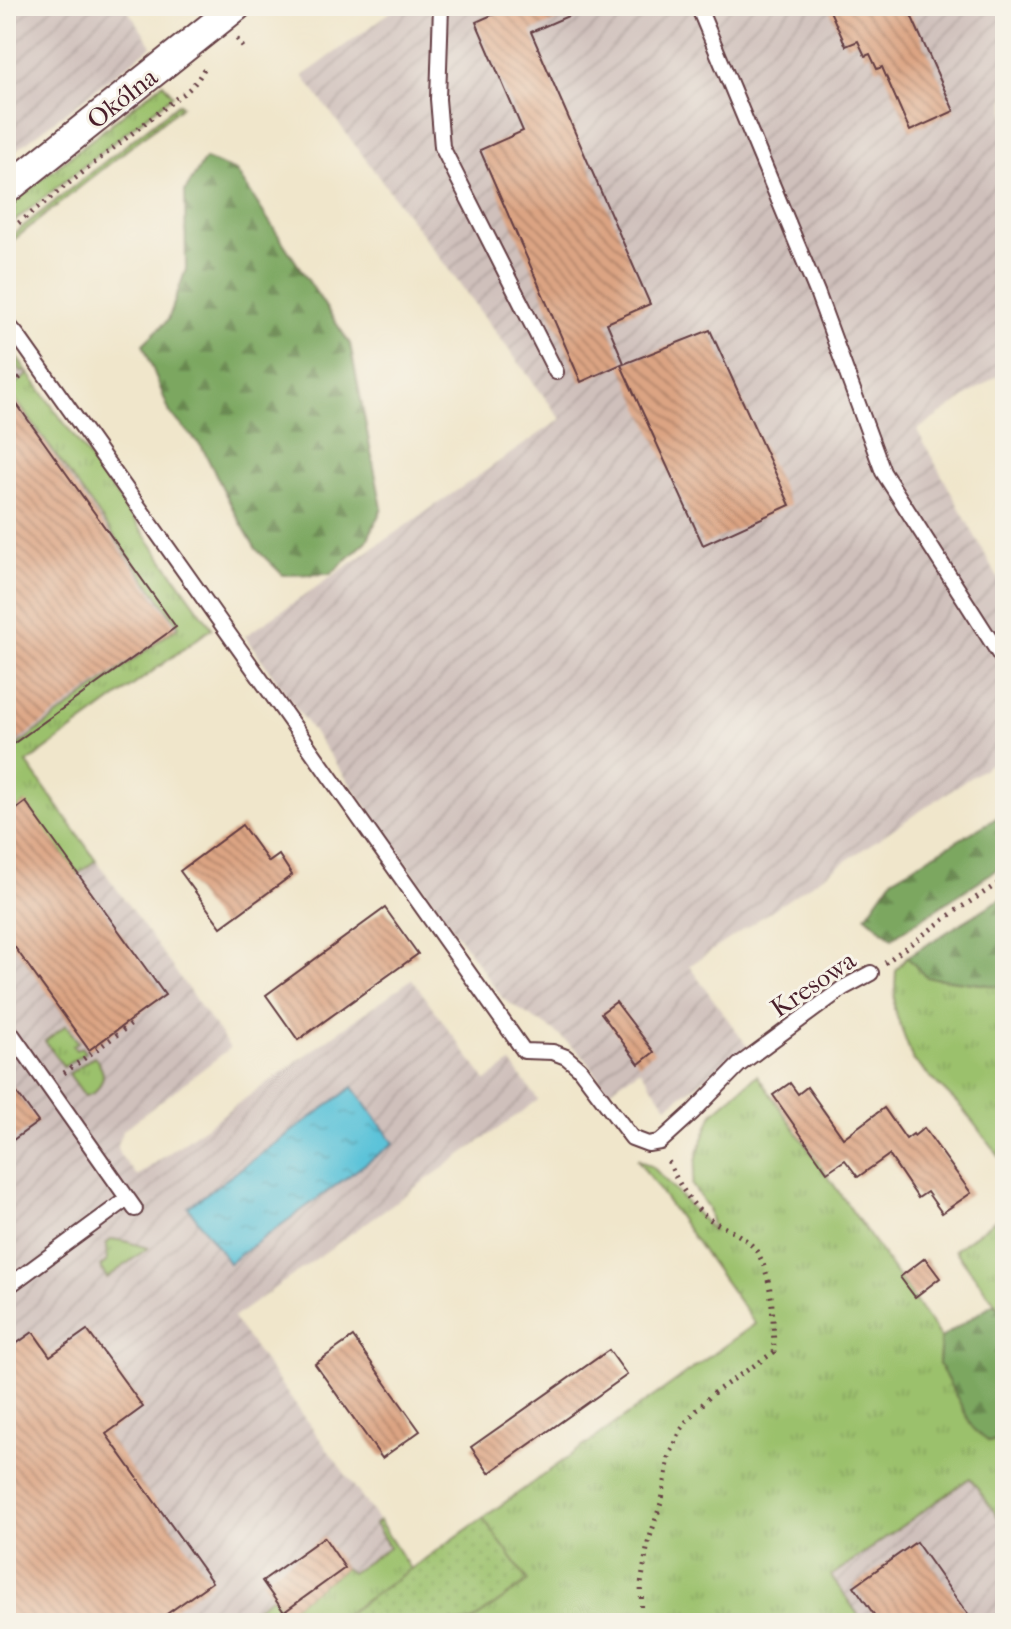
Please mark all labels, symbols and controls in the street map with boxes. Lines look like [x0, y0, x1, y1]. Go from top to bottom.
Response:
street label: Okólna [81, 61, 164, 135]
street label: Kresowa [765, 944, 863, 1024]

